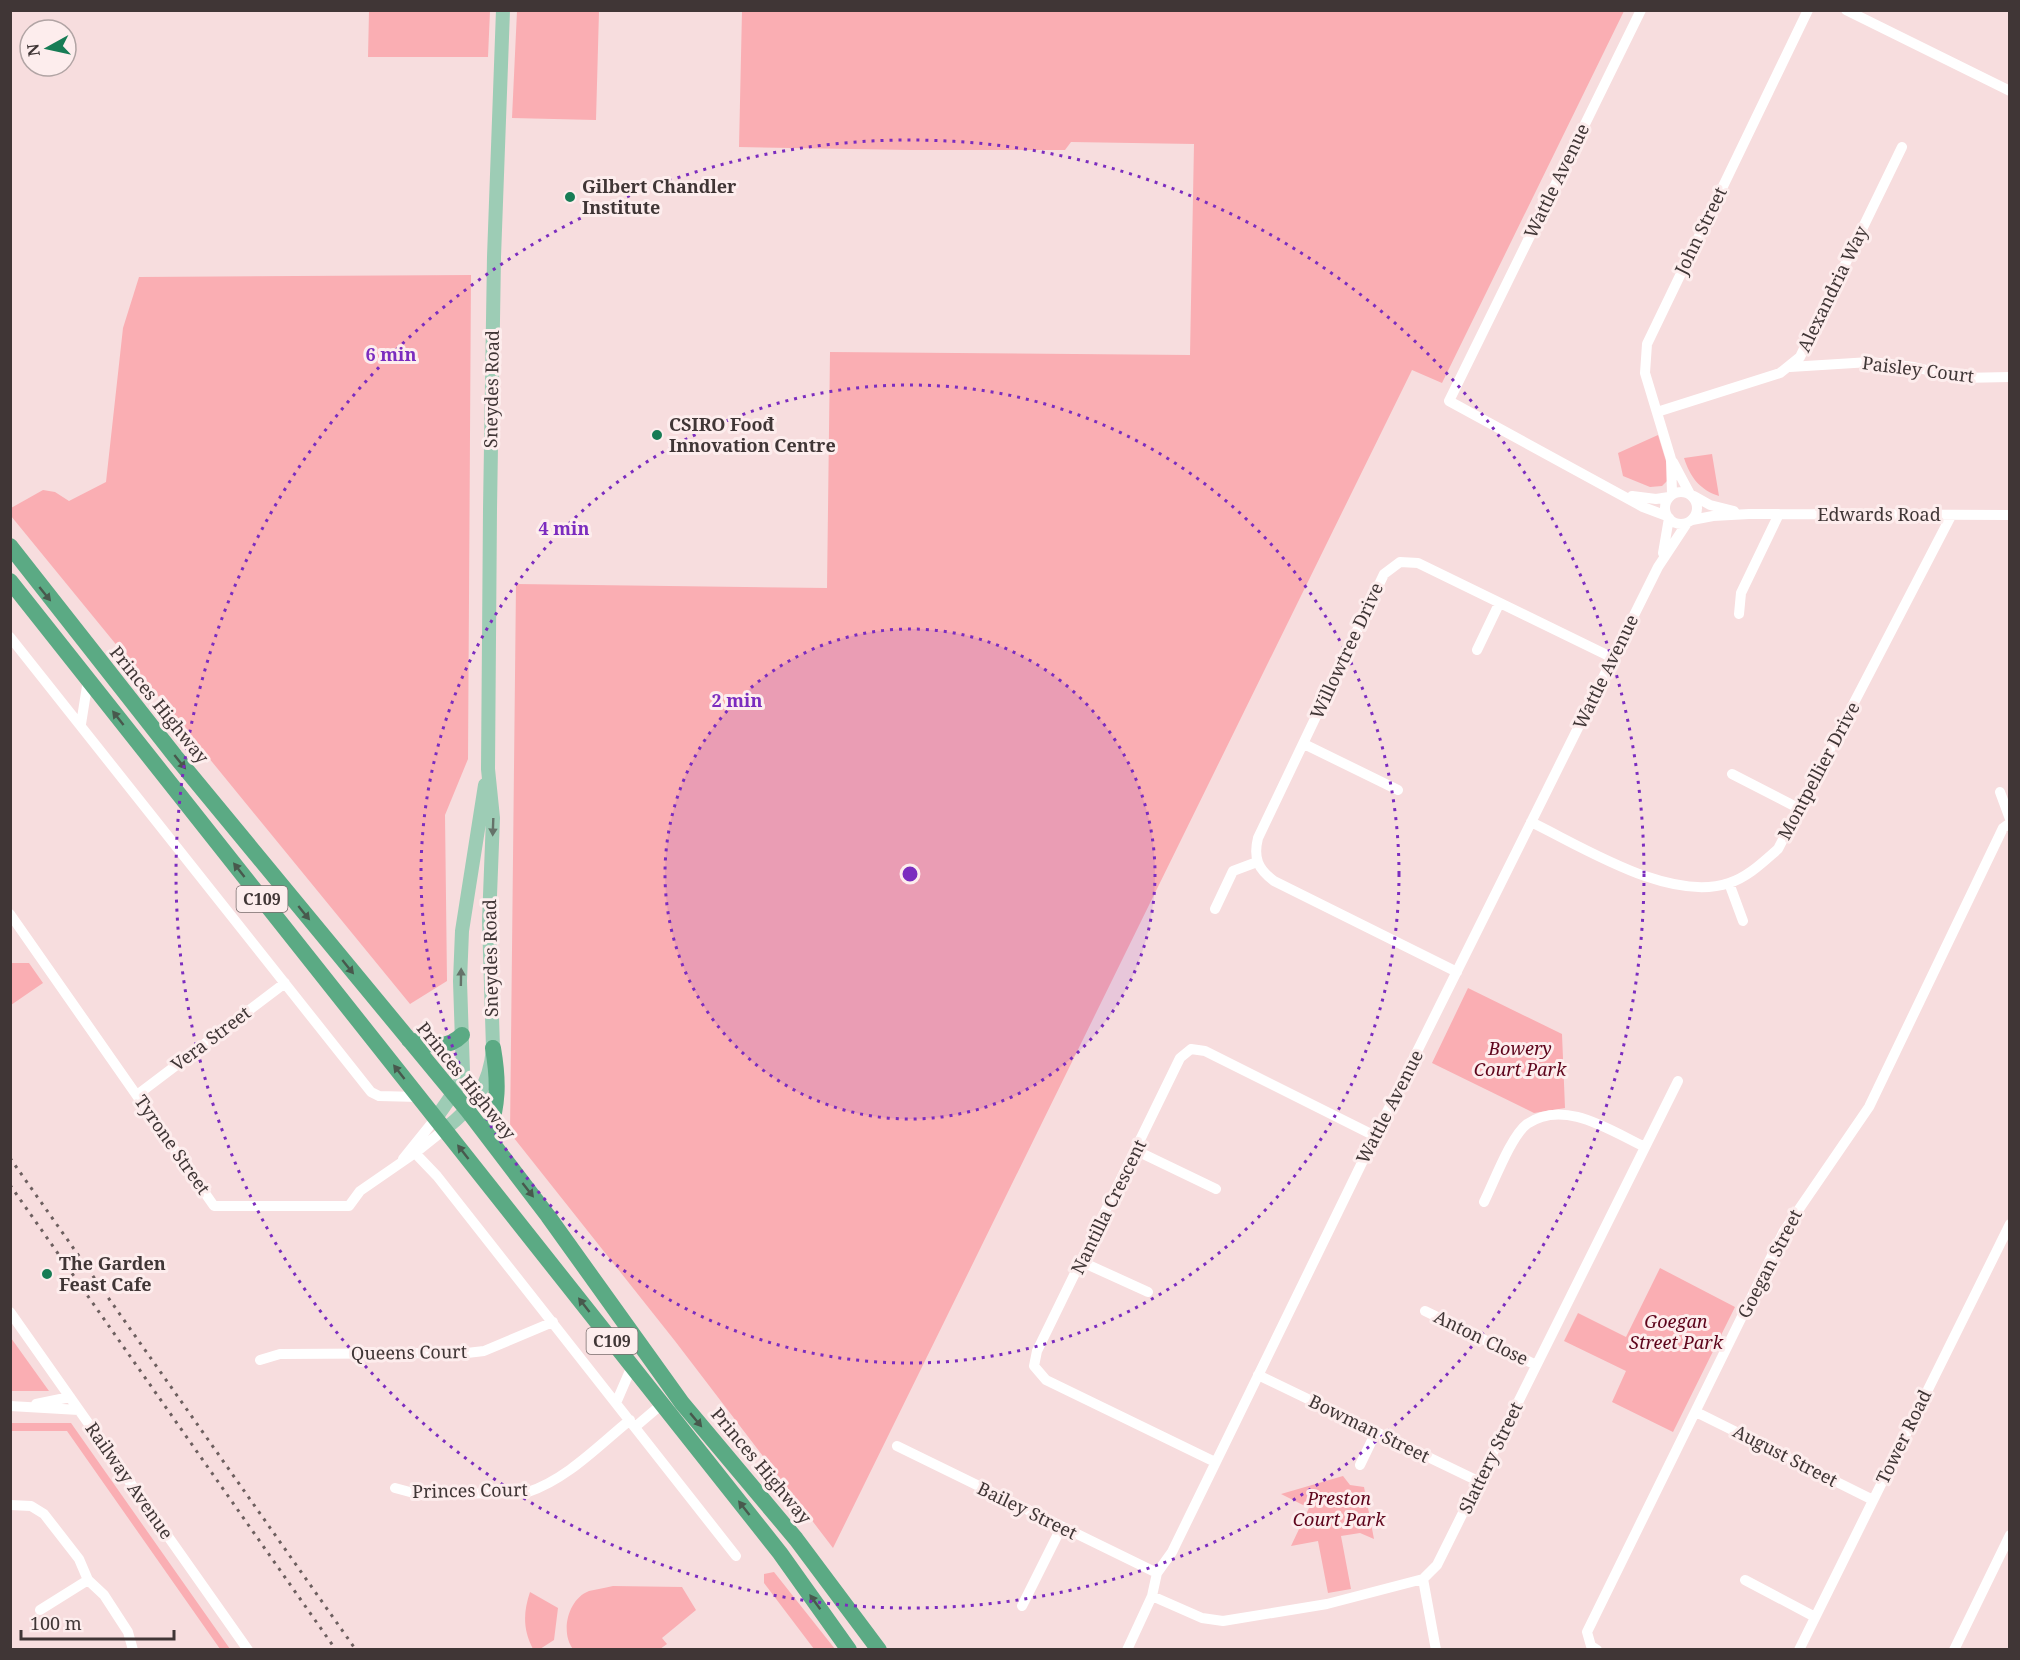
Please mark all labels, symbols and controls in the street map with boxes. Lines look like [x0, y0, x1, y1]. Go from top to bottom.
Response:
north arrow [18, 18, 78, 78]
text: N [21, 42, 45, 58]
street label: Wattle Avenue [1518, 119, 1594, 242]
place label: Gilbert Chandler Institute [582, 174, 737, 219]
street label: John Street [1668, 183, 1732, 279]
marker: Gilbert Chandler Institute [563, 190, 577, 204]
street label: Alexandria Way [1791, 221, 1873, 356]
street label: Sneydes Road [478, 330, 504, 448]
text: 6 min [366, 342, 416, 366]
street label: Paisley Court [1861, 350, 1975, 388]
place label: CSIRO Foođ Innovation Centre [669, 412, 836, 457]
marker: CSIRO Foođ Innovation Centre [650, 428, 664, 442]
street label: Edwards Road [1817, 502, 1941, 526]
text: 4 min [539, 516, 589, 540]
street label: Willowtree Drive [1304, 579, 1388, 723]
one-way arrow [39, 586, 51, 601]
street label: Wattle Avenue [1567, 610, 1643, 733]
street label: Princes Highway [105, 641, 215, 769]
text: 2 min [712, 688, 762, 712]
street label: Montpellier Drive [1772, 697, 1865, 844]
one-way arrow [112, 710, 124, 725]
one-way arrow [173, 754, 186, 769]
one-way arrow [488, 817, 497, 836]
one-way arrow [233, 863, 246, 878]
centre of rings [900, 864, 920, 884]
road number: C109 [236, 886, 288, 912]
street label: Sneydes Road [477, 899, 503, 1017]
one-way arrow [297, 905, 310, 920]
one-way arrow [341, 959, 354, 975]
one-way arrow [456, 968, 466, 987]
street label: Vera Street [166, 1000, 255, 1076]
street label: Princes Highway [412, 1017, 522, 1145]
park label: Bowery Court Park [1474, 1036, 1567, 1081]
street label: Wattle Avenue [1350, 1046, 1428, 1168]
one-way arrow [394, 1065, 406, 1080]
street label: Tyrone Street [130, 1090, 216, 1199]
street label: Nantilla Crescent [1065, 1135, 1151, 1278]
one-way arrow [457, 1145, 469, 1160]
one-way arrow [522, 1182, 535, 1198]
street label: Goegan Street [1731, 1205, 1807, 1322]
place label: The Garden Feast Cafe [59, 1251, 166, 1296]
marker: The Garden Feast Cafe [40, 1267, 54, 1281]
one-way arrow [578, 1298, 590, 1313]
street label: Anton Close [1430, 1304, 1533, 1370]
park label: Goegan Street Park [1629, 1309, 1724, 1354]
road number: C109 [586, 1328, 638, 1354]
street label: Queens Court [351, 1339, 467, 1365]
street label: Tower Road [1870, 1385, 1936, 1488]
street label: Bowman Street [1305, 1389, 1434, 1468]
street label: Slattery Street [1453, 1398, 1527, 1517]
street label: Princes Highway [706, 1402, 818, 1529]
one-way arrow [689, 1412, 702, 1427]
street label: Railway Avenue [80, 1417, 179, 1544]
street label: August Street [1729, 1418, 1842, 1492]
street label: Bailey Street [974, 1476, 1081, 1545]
street label: Princes Court [412, 1477, 528, 1503]
park label: Preston Court Park [1293, 1486, 1386, 1531]
one-way arrow [738, 1500, 750, 1515]
one-way arrow [809, 1594, 821, 1610]
scale bar [21, 1603, 174, 1641]
text: 100 m [30, 1611, 82, 1635]

